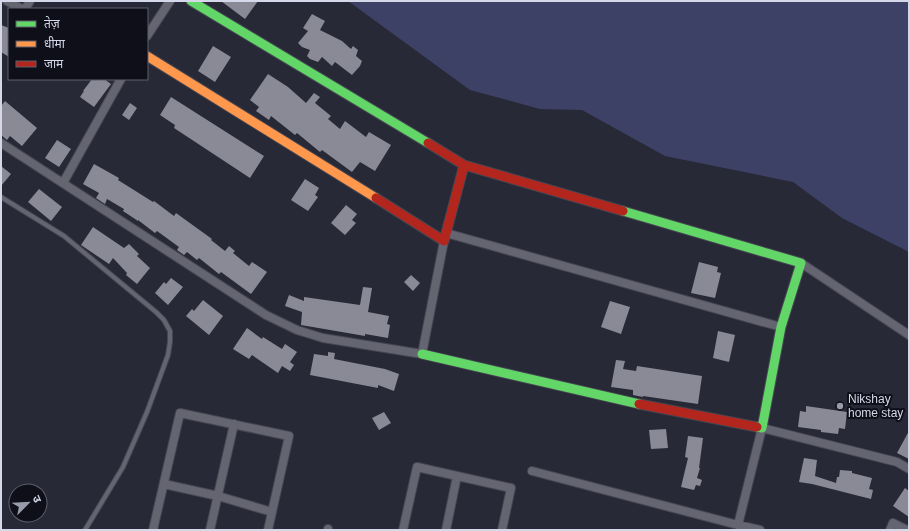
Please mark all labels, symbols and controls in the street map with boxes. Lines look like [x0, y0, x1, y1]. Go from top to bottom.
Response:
legend [8, 8, 148, 80]
text: तेज़ [44, 16, 61, 31]
text: धीमा [44, 36, 66, 51]
text: जाम [44, 57, 64, 71]
place label: Nikshay home stay [848, 392, 903, 420]
marker: Nikshay home stay [835, 401, 845, 411]
north arrow [8, 483, 48, 523]
text: उ [30, 494, 44, 505]

